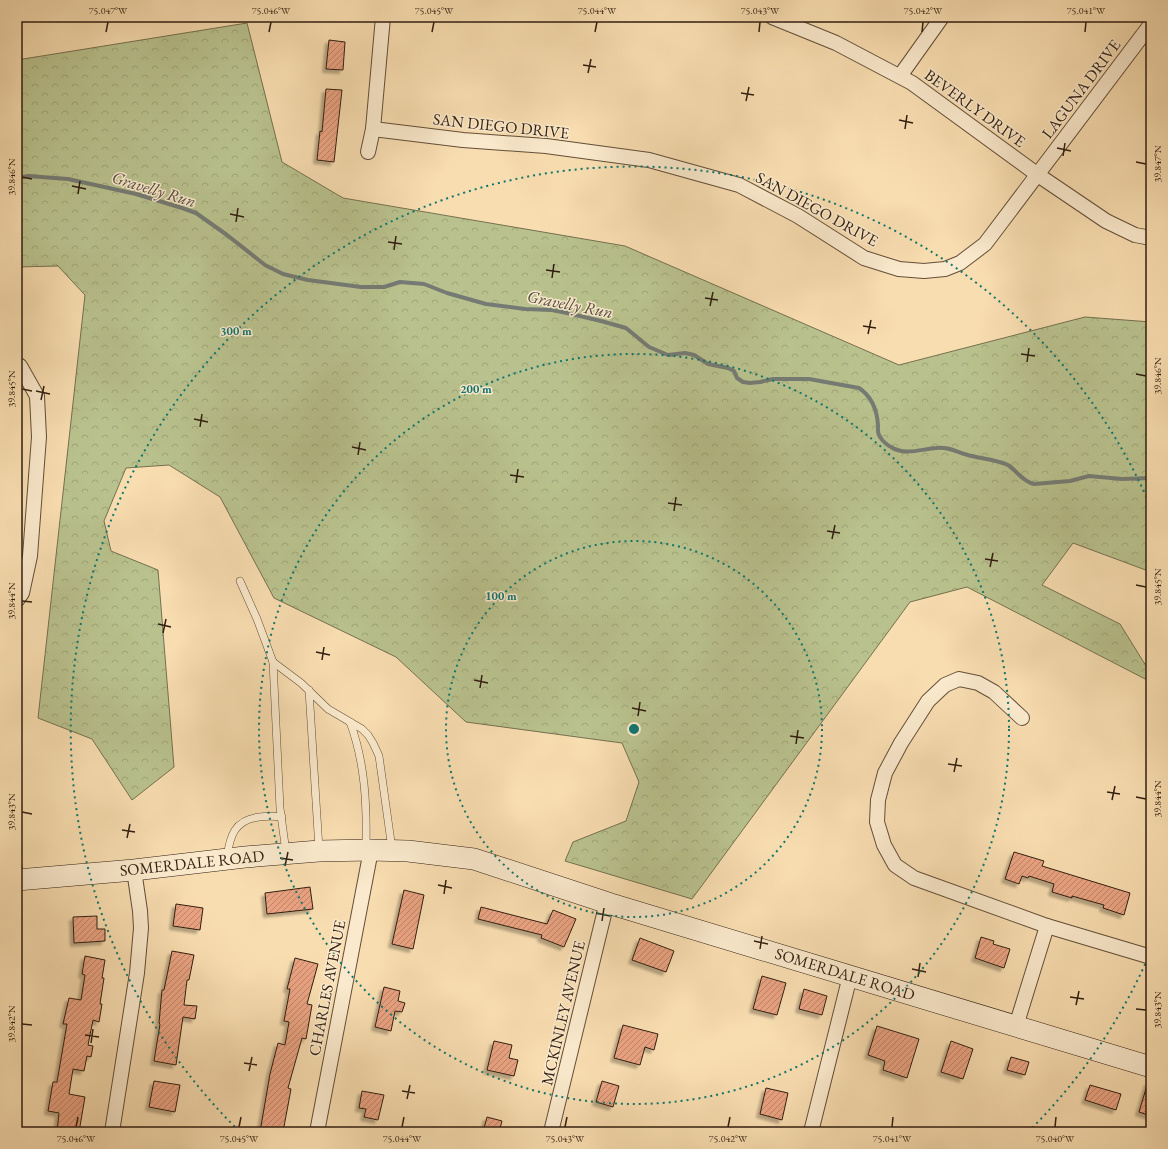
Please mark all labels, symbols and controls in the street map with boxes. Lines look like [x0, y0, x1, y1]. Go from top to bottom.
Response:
text: 75.047°W [89, 4, 128, 17]
text: 75.046°W [252, 4, 291, 17]
text: 75.045°W [415, 4, 454, 17]
text: 75.044°W [578, 4, 617, 17]
text: 75.043°W [741, 4, 780, 17]
text: 75.042°W [904, 4, 943, 17]
text: 75.041°W [1067, 4, 1106, 17]
street label: LAGUNA DRIVE [1037, 35, 1125, 143]
street label: BEVERLY DRIVE [920, 64, 1030, 152]
street label: SAN DIEGO DRIVE [432, 108, 570, 144]
text: 39.847°N [1151, 145, 1164, 183]
text: 39.846°N [5, 158, 18, 196]
water label: Gravelly Run [109, 166, 199, 212]
street label: SAN DIEGO DRIVE [752, 167, 882, 251]
water label: Gravelly Run [525, 285, 615, 323]
text: 300 m [220, 323, 252, 339]
text: 39.846°N [1151, 357, 1164, 395]
text: 39.845°N [5, 370, 18, 408]
text: 200 m [460, 381, 492, 397]
text: 39.845°N [1151, 568, 1164, 606]
text: 39.844°N [5, 582, 18, 620]
text: 100 m [485, 588, 517, 604]
centre of rings [627, 722, 641, 736]
text: 39.844°N [1151, 780, 1164, 818]
text: 39.843°N [5, 793, 18, 831]
street label: SOMERDALE ROAD [119, 845, 265, 881]
street label: CHARLES AVENUE [304, 918, 350, 1058]
street label: MCKINLEY AVENUE [536, 939, 590, 1087]
street label: SOMERDALE ROAD [773, 943, 917, 1005]
text: 39.843°N [1151, 991, 1164, 1029]
text: 39.842°N [5, 1005, 18, 1043]
text: 75.046°W [57, 1132, 96, 1145]
text: 75.045°W [220, 1132, 259, 1145]
text: 75.044°W [383, 1132, 422, 1145]
text: 75.043°W [546, 1132, 585, 1145]
text: 75.042°W [709, 1132, 748, 1145]
text: 75.041°W [873, 1132, 912, 1145]
text: 75.040°W [1036, 1132, 1075, 1145]

